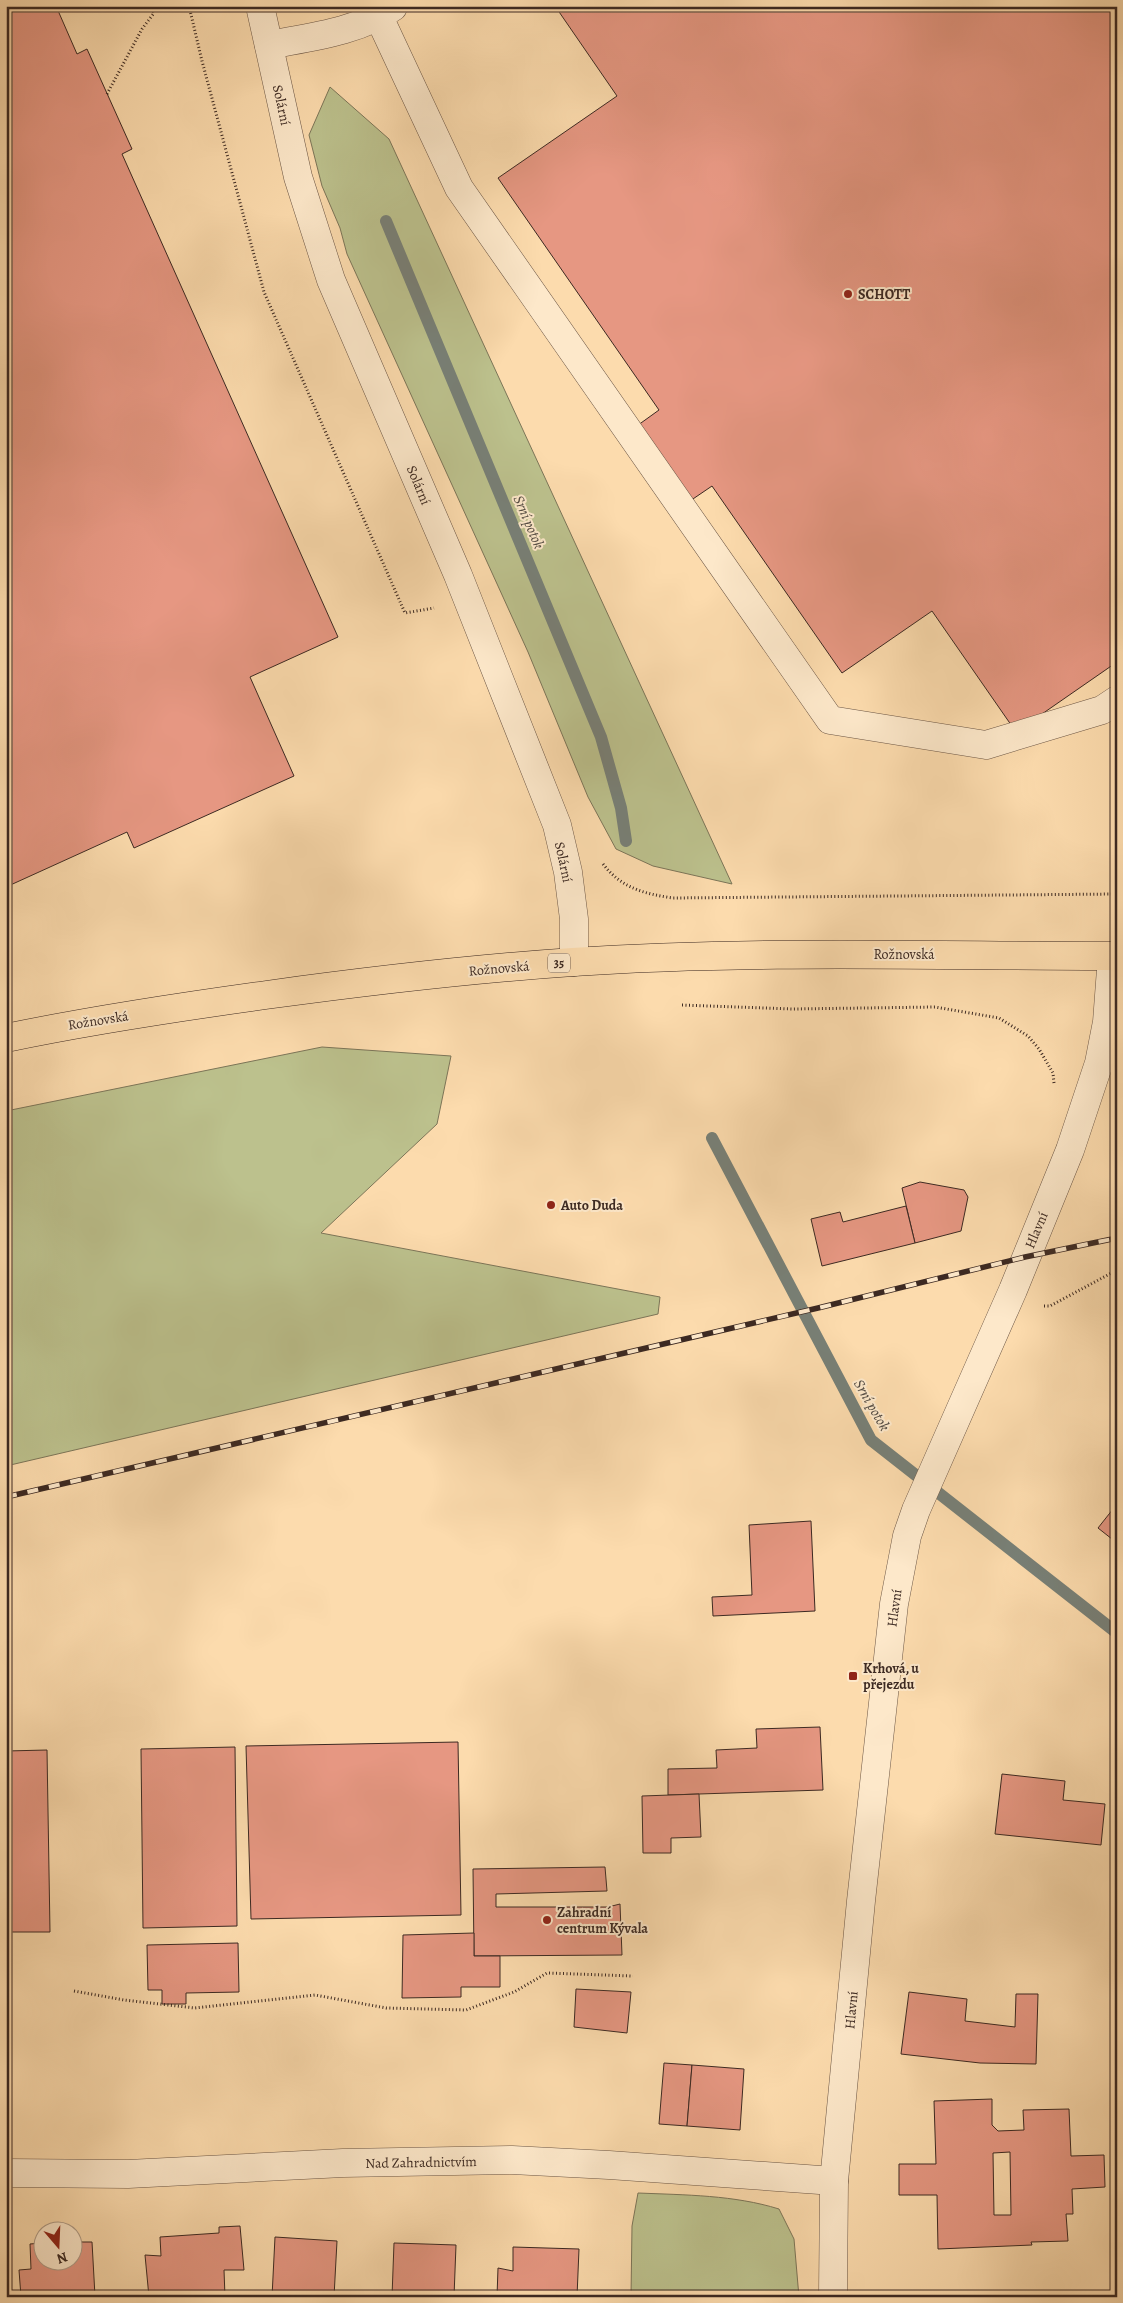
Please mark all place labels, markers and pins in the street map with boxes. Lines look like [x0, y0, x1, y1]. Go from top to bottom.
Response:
place label: SCHOTT [858, 285, 910, 304]
marker: SCHOTT [842, 288, 854, 300]
place label: Auto Duda [560, 1196, 623, 1215]
marker: Auto Duda [545, 1199, 557, 1211]
place label: Krhová, u přejezdu [863, 1659, 919, 1694]
marker: Krhová, u přejezdu [847, 1670, 859, 1682]
place label: Zahradní centrum Kývala [557, 1903, 648, 1938]
marker: Zahradní centrum Kývala [541, 1914, 553, 1926]

